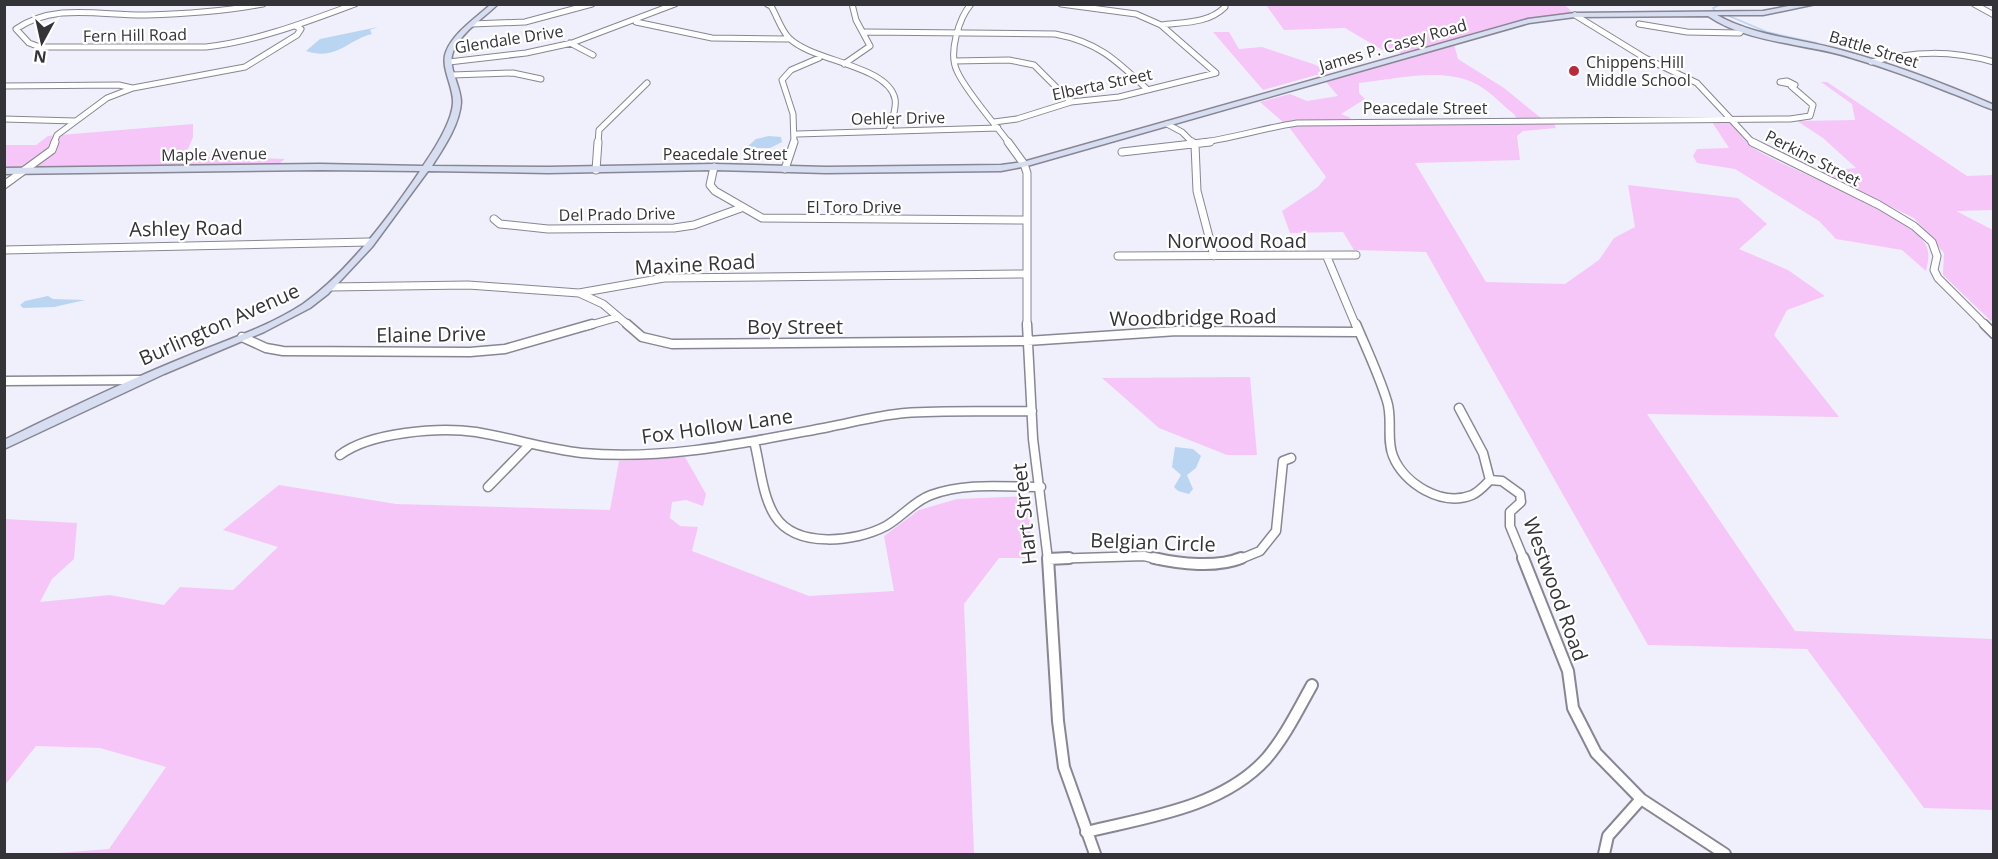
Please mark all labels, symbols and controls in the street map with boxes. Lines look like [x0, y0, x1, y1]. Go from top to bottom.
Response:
north arrow [12, 12, 72, 72]
street label: James P. Casey Road [1315, 13, 1469, 77]
street label: Glendale Drive [453, 20, 565, 58]
street label: Fern Hill Road [83, 23, 187, 47]
street label: Battle Street [1827, 25, 1922, 73]
text: N [32, 45, 48, 69]
place label: Chippens Hill Middle School [1586, 51, 1691, 91]
street label: Elberta Street [1050, 63, 1154, 105]
marker: Chippens Hill Middle School [1567, 64, 1581, 78]
street label: Peacedale Street [1363, 97, 1488, 119]
street label: Oehler Drive [851, 106, 945, 130]
street label: Perkins Street [1762, 125, 1865, 192]
street label: Maple Avenue [161, 142, 267, 166]
street label: Peacedale Street [663, 143, 788, 165]
street label: El Toro Drive [806, 196, 902, 218]
street label: Del Prado Drive [559, 202, 675, 226]
street label: Ashley Road [129, 214, 243, 242]
street label: Norwood Road [1167, 227, 1307, 254]
street label: Maxine Road [634, 247, 756, 281]
street label: Burlington Avenue [135, 277, 303, 371]
street label: Woodbridge Road [1109, 302, 1277, 332]
street label: Boy Street [747, 313, 843, 340]
street label: Elaine Drive [376, 320, 486, 348]
street label: Fox Hollow Lane [640, 402, 794, 450]
street label: Hart Street [1005, 462, 1043, 566]
street label: Westwood Road [1517, 513, 1595, 665]
street label: Belgian Circle [1090, 526, 1216, 558]

